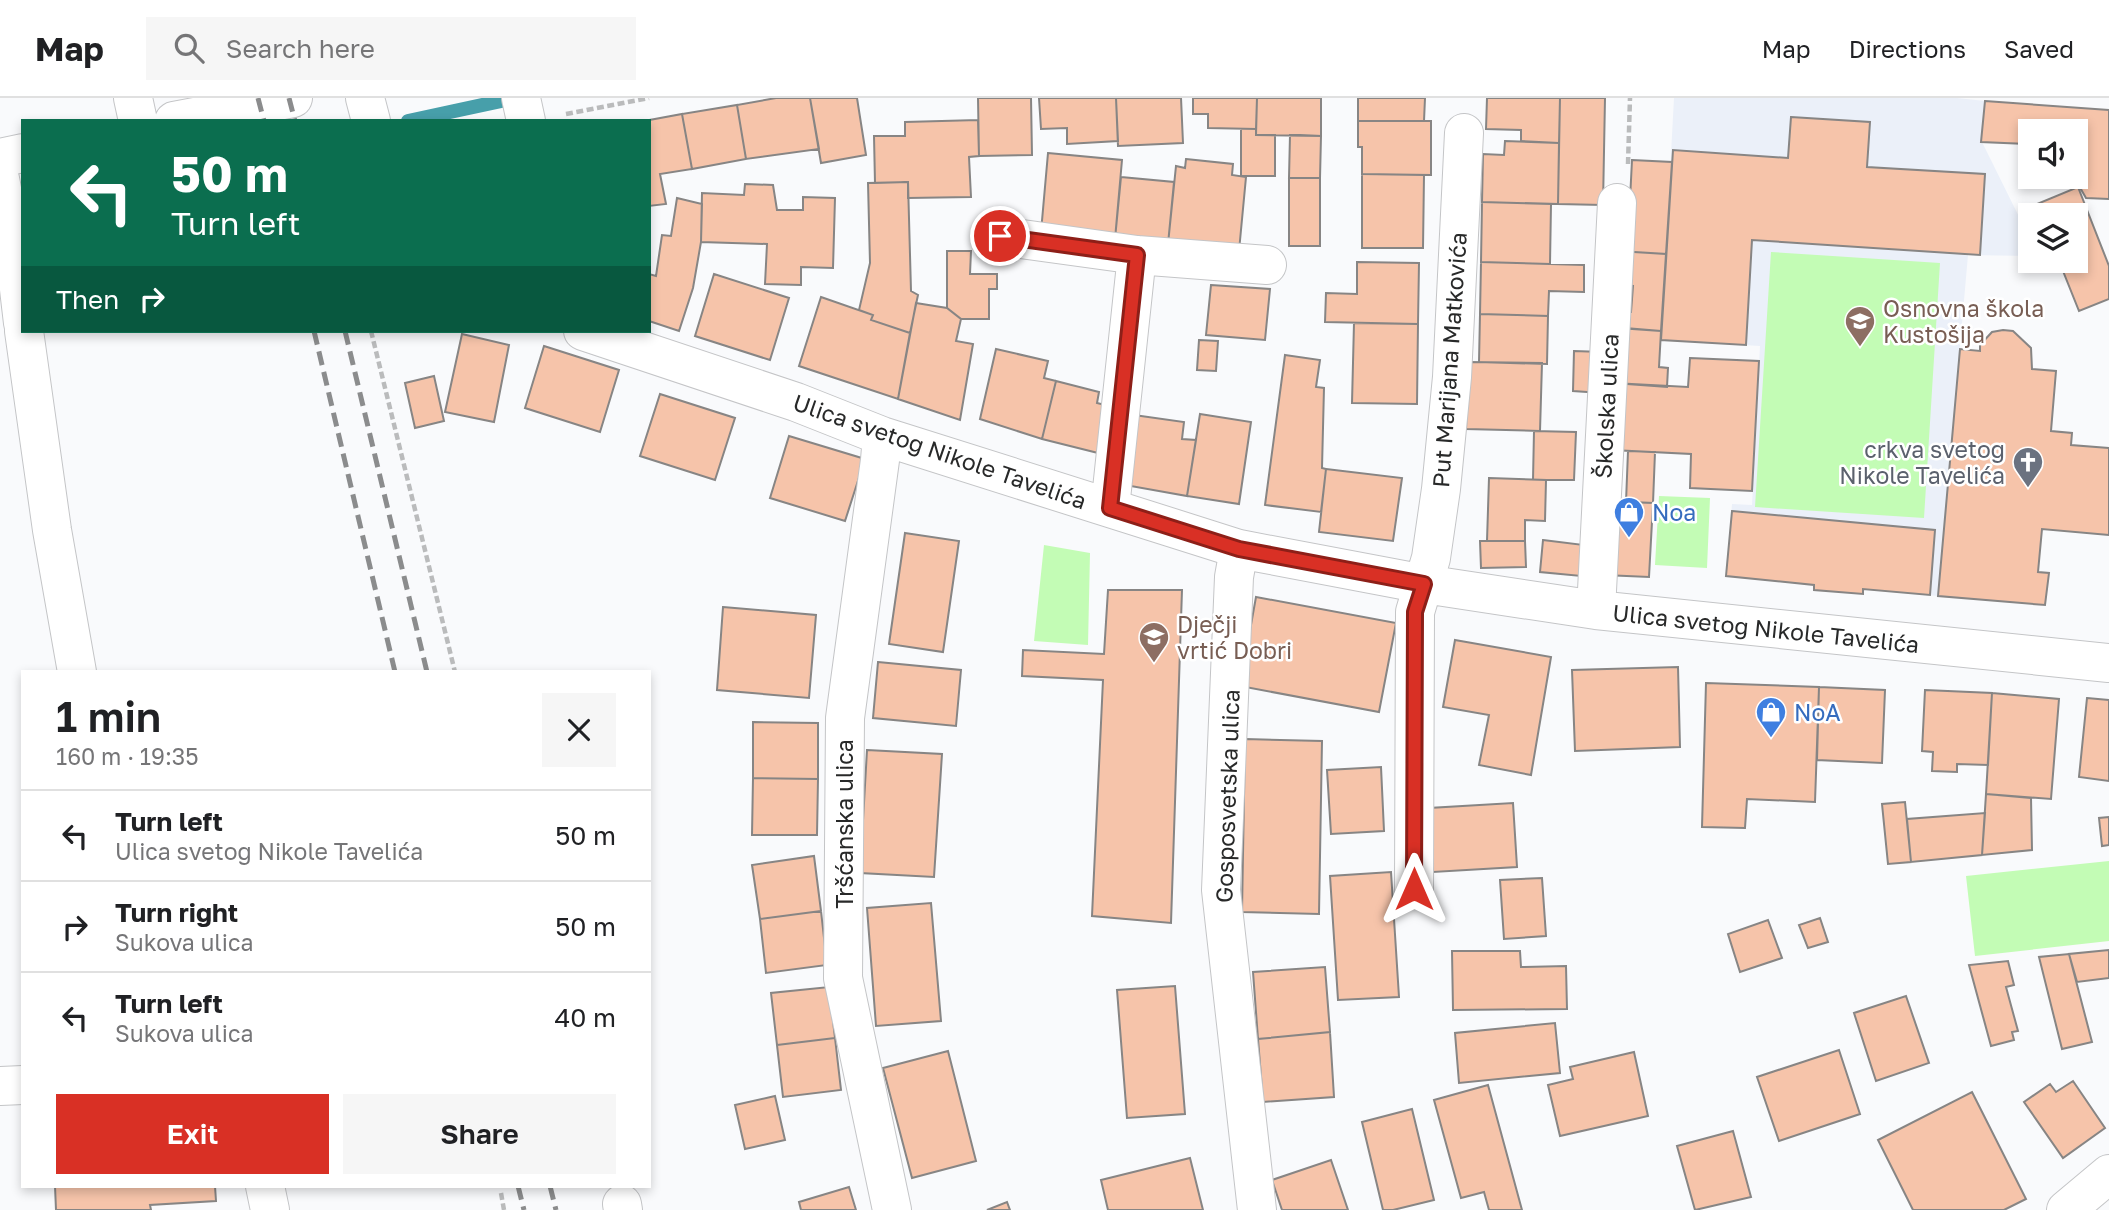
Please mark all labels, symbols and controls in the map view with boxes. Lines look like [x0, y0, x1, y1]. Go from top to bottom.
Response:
search box [146, 17, 636, 80]
text: Map [35, 29, 104, 68]
icon: search [170, 29, 208, 67]
text: Search here [226, 33, 375, 64]
text: Map [1762, 34, 1811, 63]
text: Directions [1849, 34, 1966, 63]
text: Saved [2004, 34, 2074, 63]
map controls [2018, 119, 2088, 273]
button: sound [2018, 119, 2088, 189]
text: 50 m [171, 144, 288, 203]
icon: left [56, 147, 147, 238]
button: layers [2018, 203, 2088, 273]
text: Turn left [171, 204, 300, 242]
pin [970, 206, 1030, 266]
icon: arrive [981, 217, 1019, 255]
street label: Put Marijana Matkovića [1426, 231, 1472, 489]
icon: right [133, 280, 171, 318]
text: Then [56, 284, 119, 315]
place label: Osnovna škola Kustošija [1883, 294, 2044, 348]
school or university icon: Osnovna škola Kustošija [1843, 304, 1877, 348]
street label: Školska ulica [1588, 333, 1624, 479]
street label: Ulica svetog Nikole Tavelića [790, 388, 1090, 514]
place label: crkva svetog Nikole Tavelića [1839, 435, 2005, 489]
church icon: crkva svetog Nikole Tavelića [2011, 445, 2045, 489]
shop icon: Noa [1612, 495, 1646, 539]
place label: Noa [1652, 498, 1696, 526]
street label: Ulica svetog Nikole Tavelića [1611, 598, 1921, 658]
place label: Dječji vrtić Dobri [1177, 610, 1292, 664]
school or university icon: Dječji vrtić Dobri [1137, 620, 1171, 664]
street label: Gosposvetska ulica [1209, 689, 1245, 903]
text: 1 min [56, 691, 161, 741]
button: close [542, 693, 616, 767]
shop icon: NoA [1754, 695, 1788, 739]
place label: NoA [1794, 698, 1841, 726]
street label: Tršćanska ulica [830, 739, 858, 909]
text: 160 m · 19:35 [56, 742, 199, 770]
text: Turn left [115, 806, 223, 837]
icon: left [56, 817, 94, 855]
text: 50 m [555, 820, 616, 851]
text: Ulica svetog Nikole Tavelića [115, 837, 423, 865]
position arrow [1377, 852, 1451, 926]
text: Turn right [115, 897, 238, 928]
icon: right [56, 908, 94, 946]
text: 50 m [555, 911, 616, 942]
text: Sukova ulica [115, 928, 253, 956]
text: Turn left [115, 988, 223, 1019]
icon: left [56, 999, 94, 1037]
text: 40 m [555, 1002, 616, 1033]
text: Sukova ulica [115, 1019, 253, 1047]
button: Exit [56, 1094, 329, 1174]
button: Share [343, 1094, 616, 1174]

